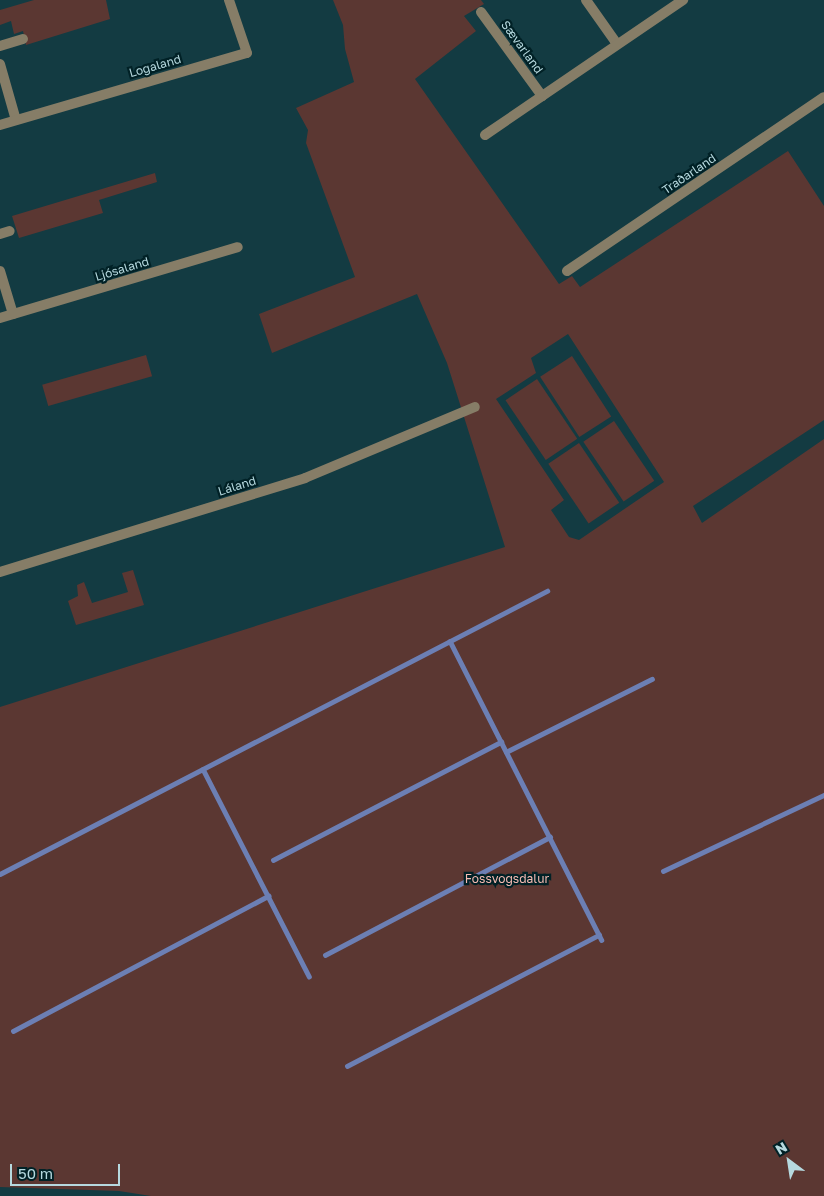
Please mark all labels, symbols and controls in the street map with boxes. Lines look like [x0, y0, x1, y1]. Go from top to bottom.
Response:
street label: Sævarland [498, 18, 546, 76]
street label: Logaland [127, 52, 183, 80]
street label: Traðarland [659, 151, 719, 197]
street label: Ljósaland [93, 254, 151, 284]
street label: Láland [216, 473, 258, 499]
park label: Fossvogsdalur [465, 872, 549, 886]
north arrow [764, 1136, 814, 1186]
text: N [772, 1138, 790, 1158]
scale bar [12, 1154, 122, 1186]
text: 50 m [18, 1164, 53, 1182]

